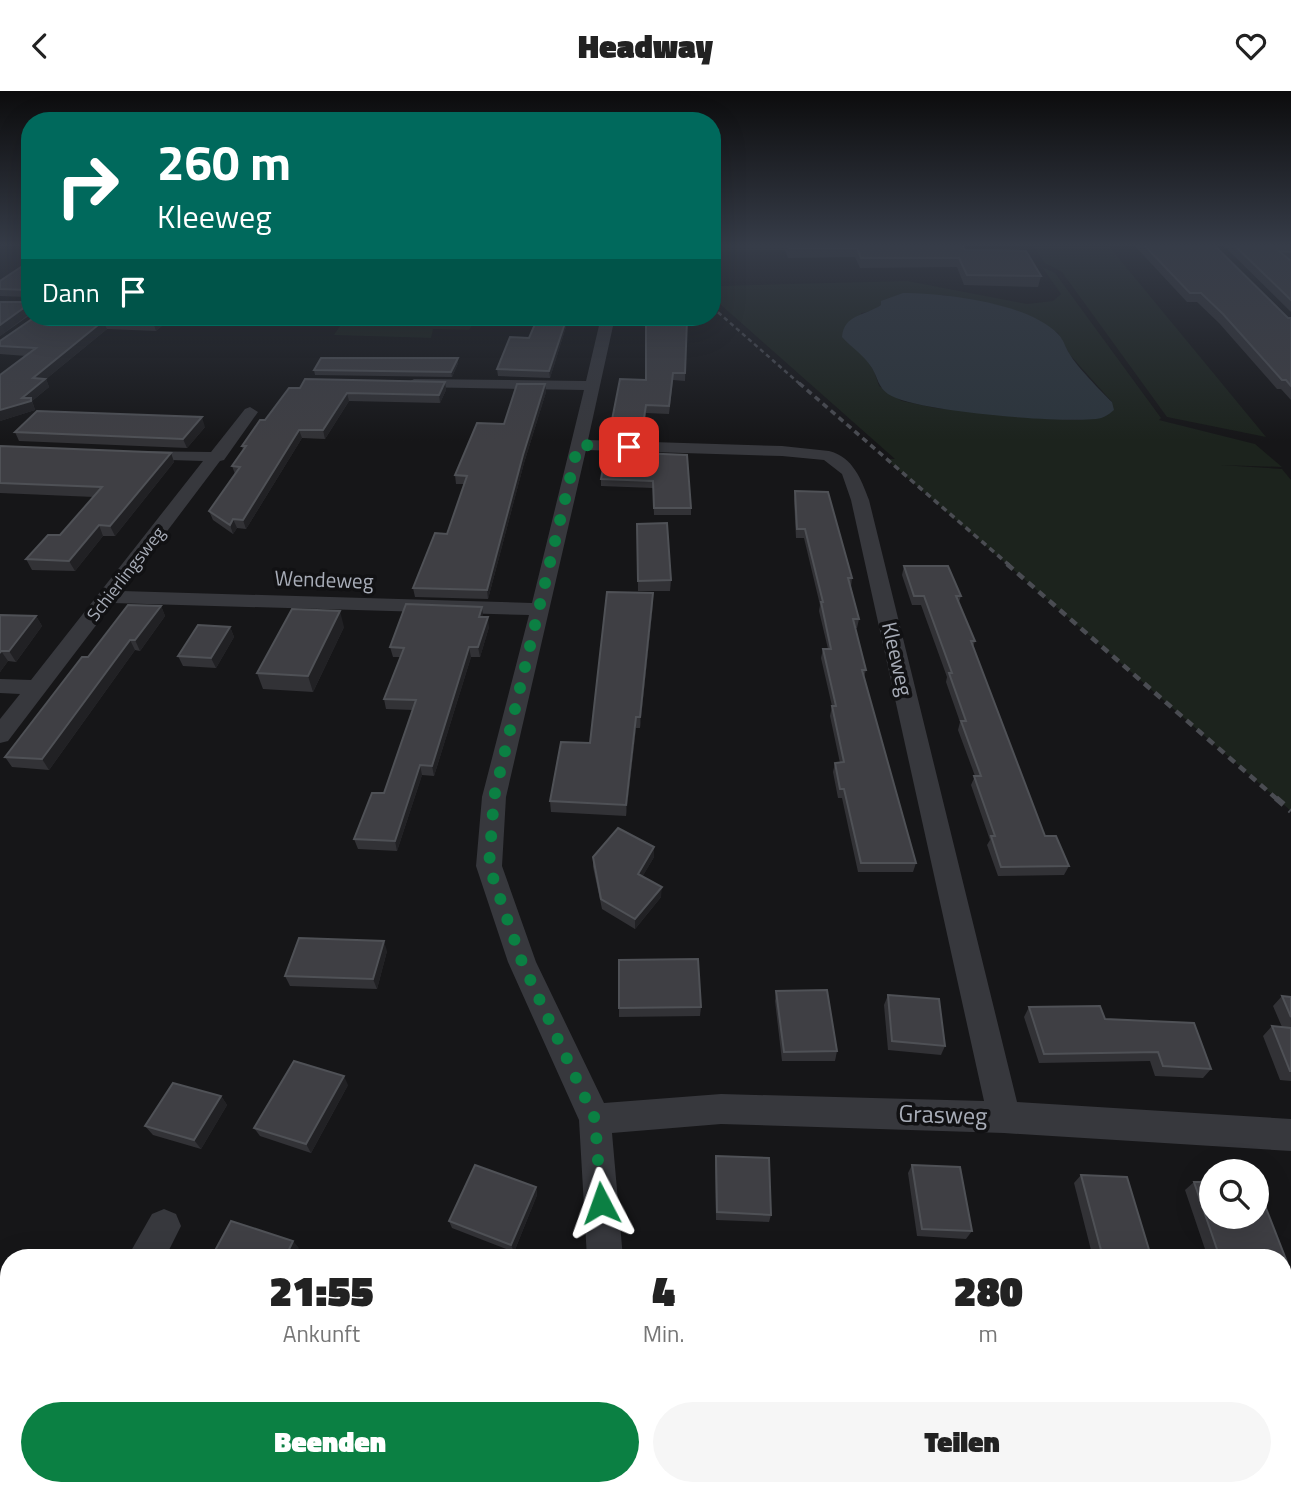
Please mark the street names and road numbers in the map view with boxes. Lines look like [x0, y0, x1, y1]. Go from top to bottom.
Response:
street label: Schierlingsweg [80, 521, 171, 627]
street label: Wendeweg [274, 561, 374, 597]
street label: Kleeweg [874, 619, 922, 699]
street label: Grasweg [898, 1094, 988, 1134]

